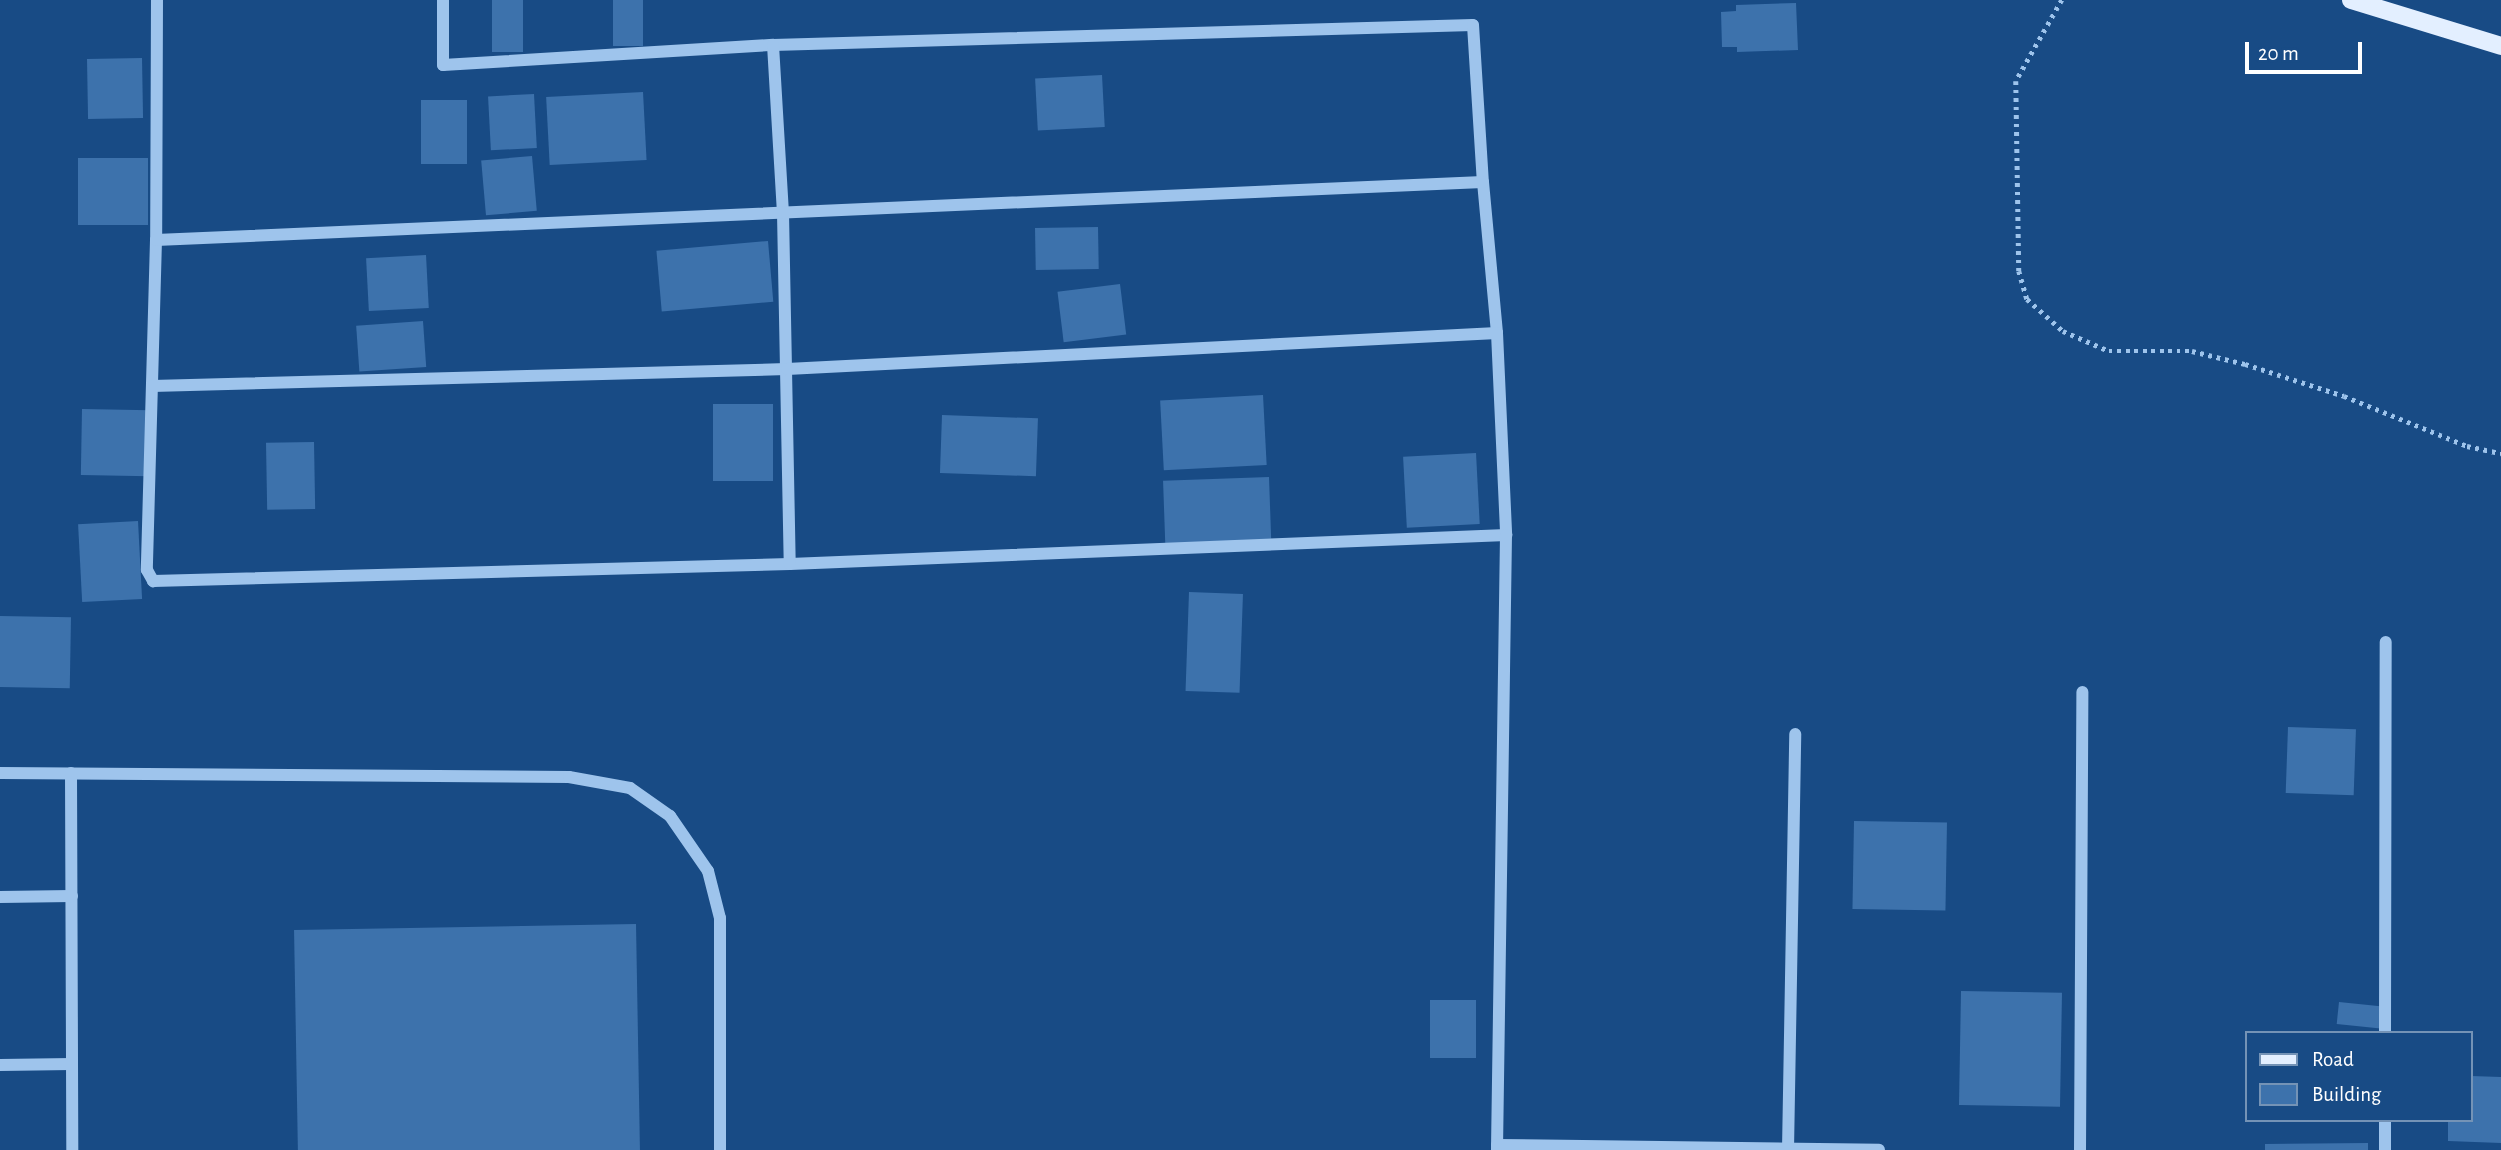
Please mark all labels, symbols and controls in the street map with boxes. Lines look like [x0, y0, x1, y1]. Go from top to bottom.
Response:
scale bar [2249, 28, 2366, 72]
text: 20 m [2258, 43, 2299, 64]
legend [2246, 1031, 2473, 1122]
text: Road [2312, 1049, 2354, 1070]
text: Building [2312, 1084, 2381, 1105]

